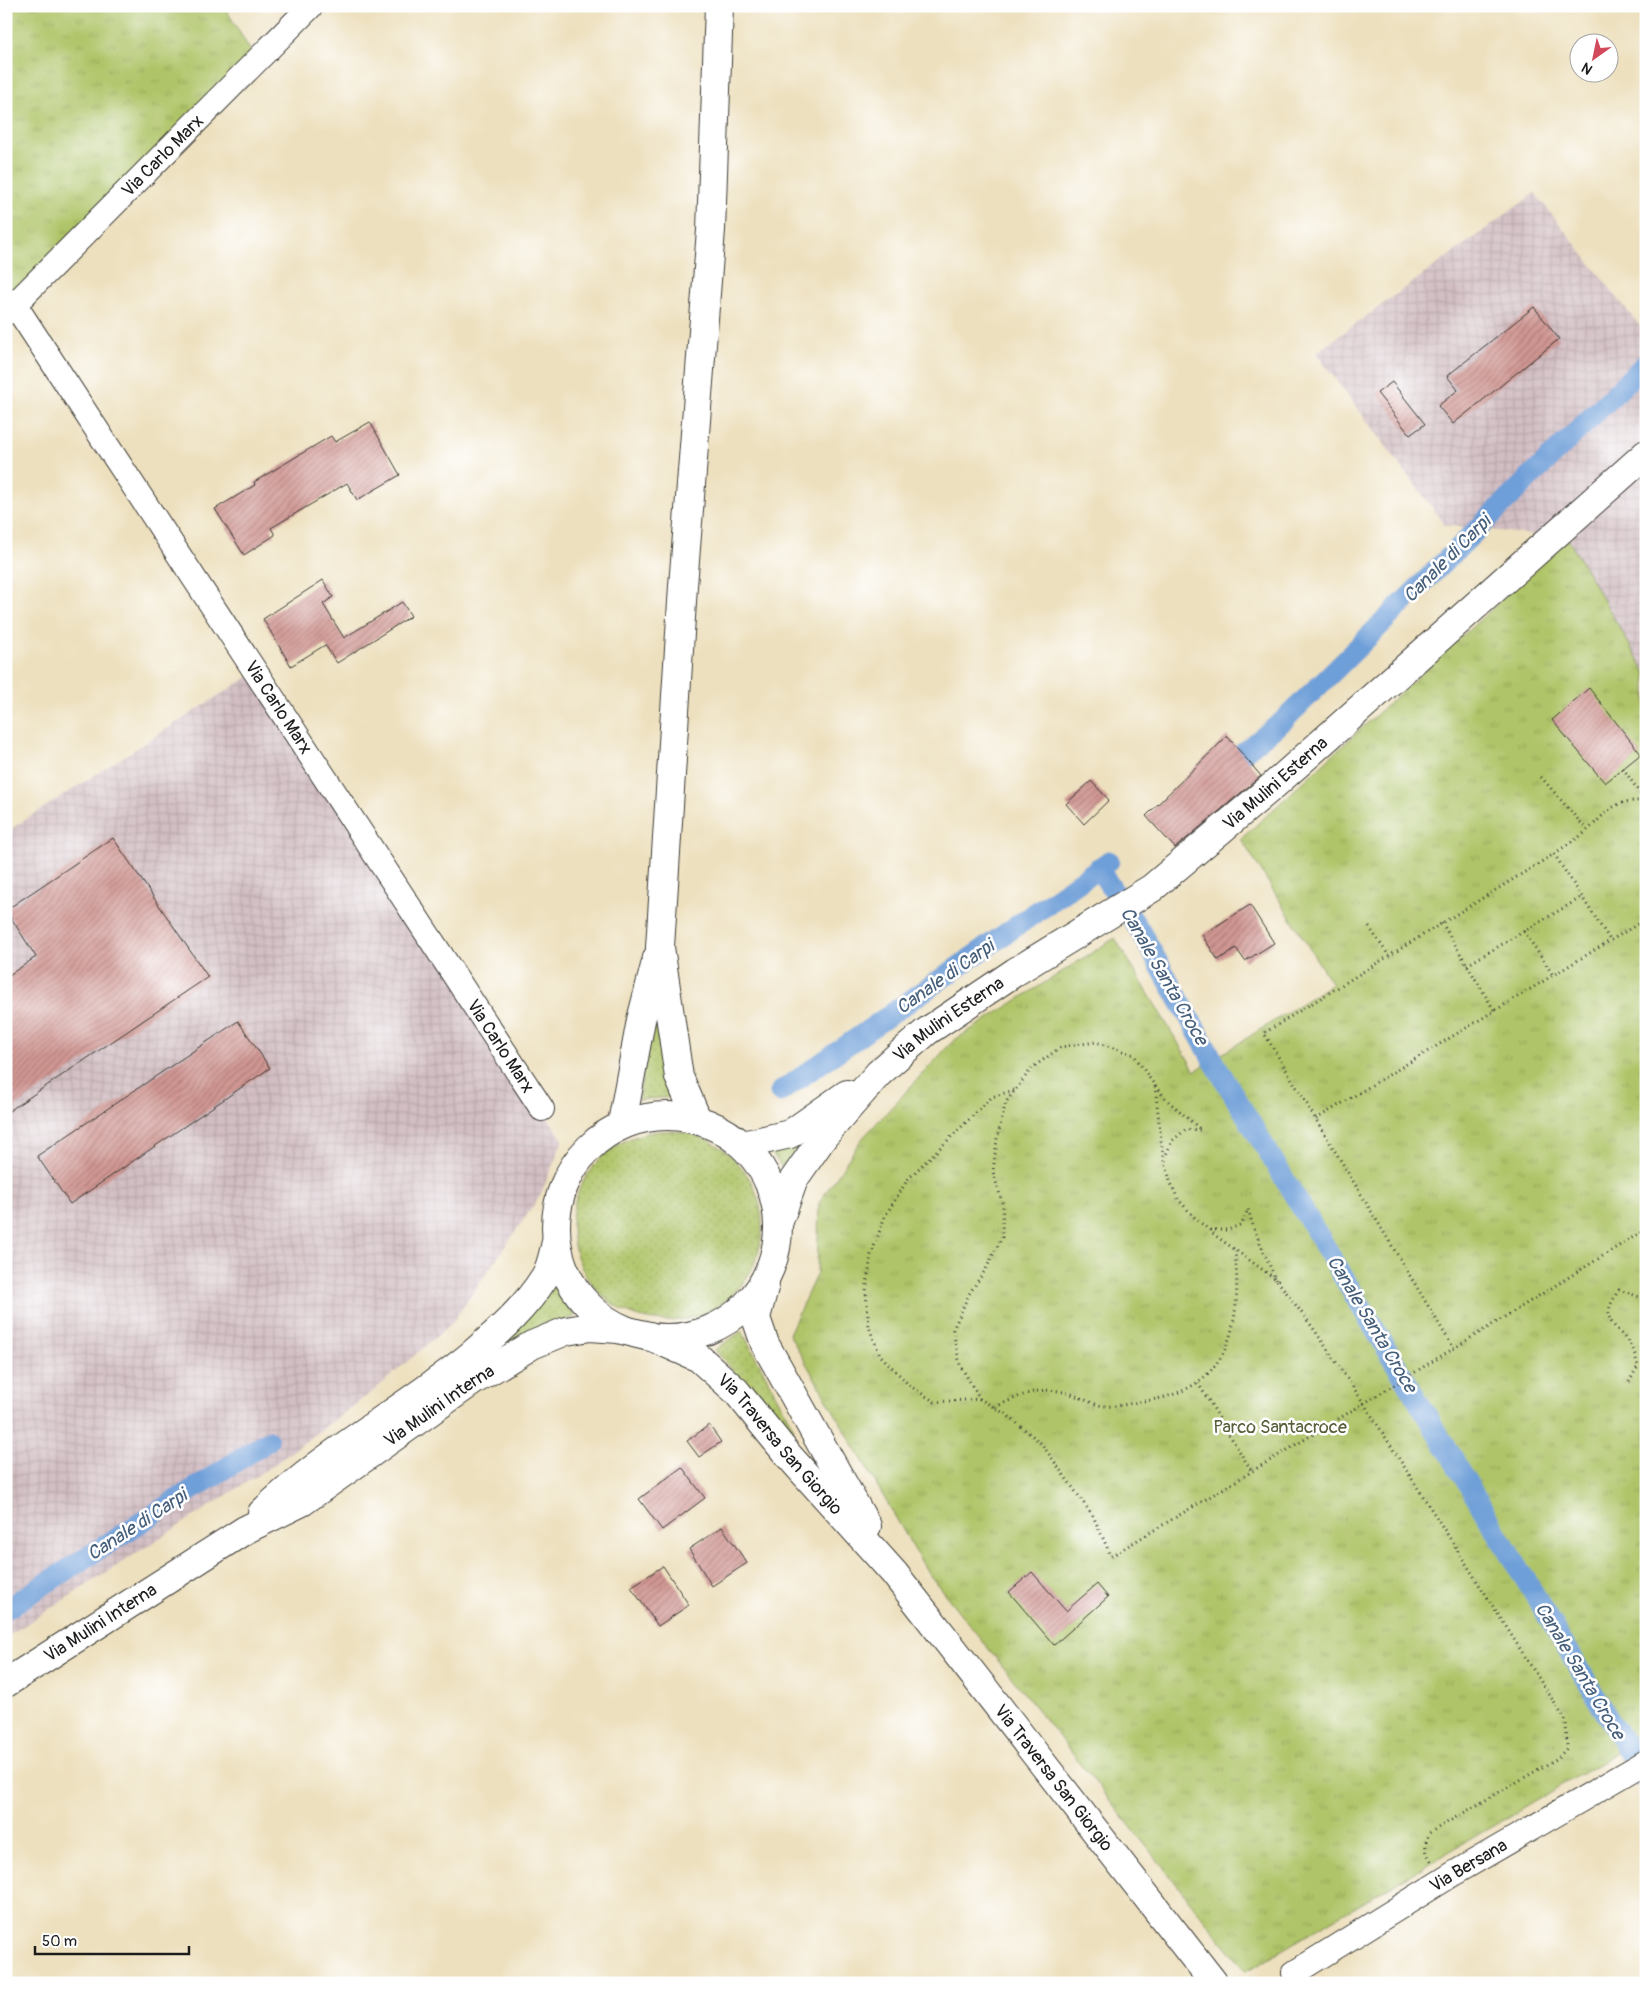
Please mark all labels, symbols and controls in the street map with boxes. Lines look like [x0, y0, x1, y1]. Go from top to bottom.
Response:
north arrow [1570, 32, 1620, 82]
text: N [1579, 59, 1596, 78]
street label: Via Carlo Marx [117, 109, 208, 202]
water label: Canale di Carpi [1398, 508, 1498, 608]
street label: Via Carlo Marx [240, 656, 318, 758]
street label: Via Mulini Esterna [1218, 731, 1332, 835]
water label: Canale Santa Croce [1115, 903, 1214, 1051]
water label: Canale di Carpi [891, 933, 1001, 1020]
street label: Via Mulini Esterna [888, 971, 1008, 1067]
street label: Via Carlo Marx [462, 995, 540, 1097]
water label: Canale Santa Croce [1322, 1251, 1423, 1398]
street label: Via Mulini Interna [380, 1359, 498, 1452]
street label: Via Traversa San Giorgio [713, 1368, 848, 1520]
park label: Parco Santacroce [1213, 1416, 1347, 1439]
water label: Canale di Carpi [83, 1482, 194, 1566]
street label: Via Mulini Interna [40, 1578, 161, 1667]
water label: Canale Santa Croce [1530, 1598, 1631, 1745]
street label: Via Traversa San Giorgio [989, 1700, 1119, 1856]
street label: Via Bersana [1425, 1834, 1511, 1897]
scale bar [35, 1924, 189, 1956]
text: 50 m [42, 1932, 77, 1951]

